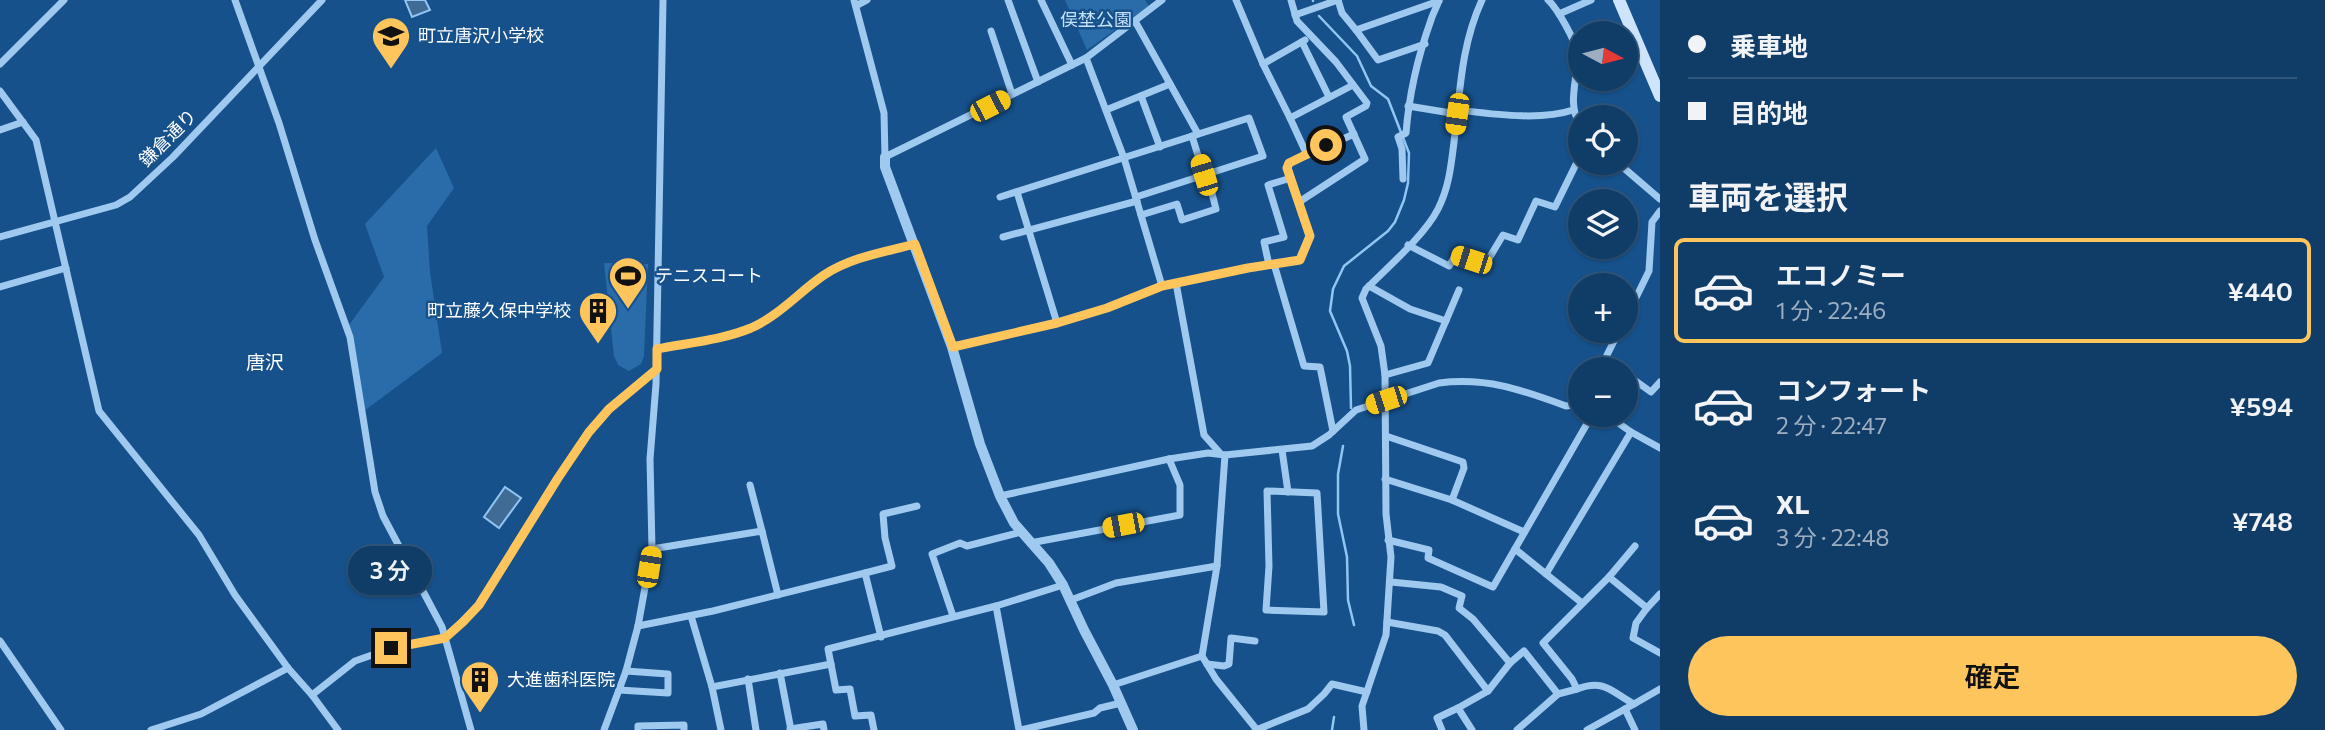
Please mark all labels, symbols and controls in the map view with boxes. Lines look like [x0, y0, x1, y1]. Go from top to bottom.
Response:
park label: 俣埜公園 [1060, 8, 1132, 30]
school or university icon: 町立唐沢小学校 [370, 15, 412, 70]
north arrow [1568, 21, 1638, 91]
map controls [1568, 21, 1638, 427]
place label: 町立唐沢小学校 [418, 24, 544, 46]
text: 乗車地 [1730, 30, 1808, 61]
car [967, 87, 1014, 125]
car [1444, 92, 1471, 136]
text: 目的地 [1730, 97, 1808, 128]
street label: 鎌倉通り [134, 104, 201, 171]
button: locate [1568, 105, 1638, 175]
route start [1310, 129, 1342, 161]
car [1188, 152, 1221, 198]
text: 車両を選択 [1688, 176, 1848, 216]
button: layers [1568, 189, 1638, 259]
car [1448, 244, 1495, 276]
sports icon: テニスコート [607, 255, 649, 310]
icon: car [1692, 259, 1755, 322]
text: エコノミー [1776, 259, 1906, 290]
place label: テニスコート [655, 264, 763, 286]
button: + [1568, 273, 1638, 343]
text: ¥440 [2227, 275, 2293, 306]
building icon: 町立藤久保中学校 [577, 290, 619, 345]
text: 1 分 · 22:46 [1776, 296, 1886, 324]
place label: 町立藤久保中学校 [427, 299, 571, 321]
district label: 唐沢 [246, 350, 284, 373]
button: − [1568, 357, 1638, 427]
icon: car [1692, 374, 1755, 437]
text: コンフォート [1776, 374, 1931, 405]
car [1363, 384, 1410, 416]
text: ¥594 [2229, 390, 2293, 421]
text: 2 分 · 22:47 [1776, 411, 1887, 439]
text: XL [1776, 488, 1810, 519]
icon: car [1692, 489, 1755, 552]
text: ¥748 [2232, 505, 2293, 536]
car [1101, 511, 1146, 539]
text: 3 分 · 22:48 [1776, 523, 1889, 551]
car [636, 545, 663, 589]
callout: 3 分 [349, 546, 433, 596]
text: 3 分 [370, 556, 410, 584]
route end [375, 632, 407, 664]
button: 確定 [1688, 636, 2297, 716]
building icon: 大進歯科医院 [459, 659, 501, 714]
place label: 大進歯科医院 [507, 668, 615, 690]

